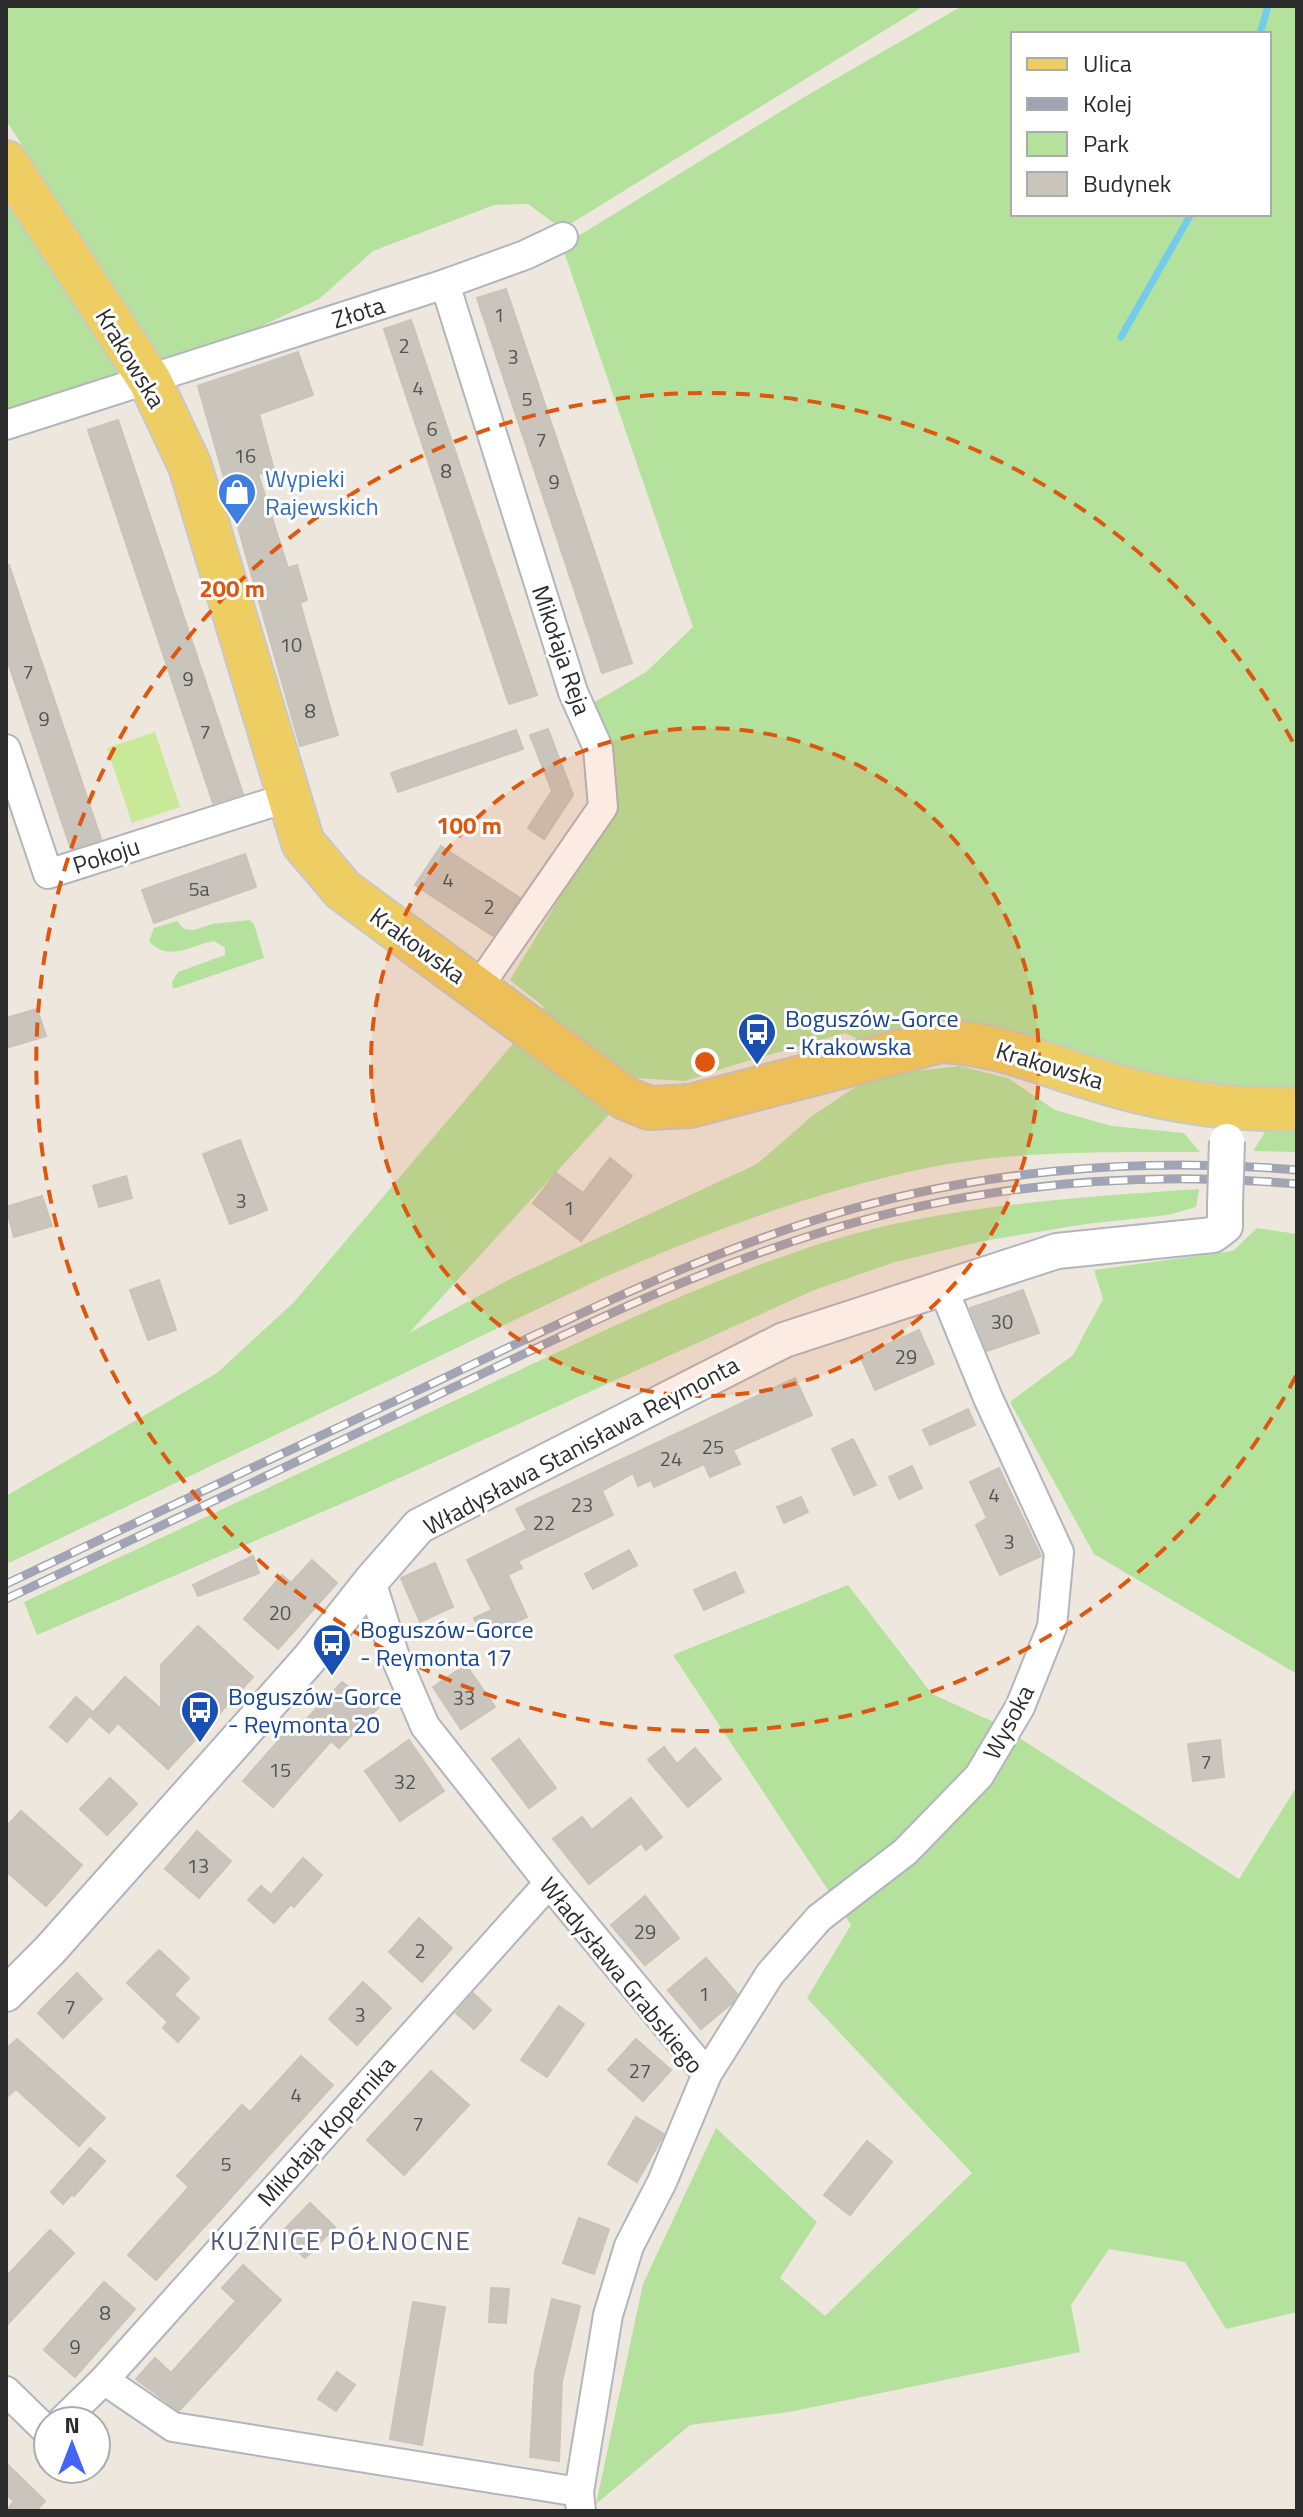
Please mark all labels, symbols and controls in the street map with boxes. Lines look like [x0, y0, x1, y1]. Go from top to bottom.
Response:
legend [1011, 32, 1271, 216]
text: Ulica [1083, 45, 1132, 81]
text: Kolej [1083, 85, 1132, 121]
text: Park [1083, 125, 1129, 161]
text: Budynek [1083, 165, 1172, 201]
street label: Złota [327, 287, 389, 337]
house number: 1 [493, 299, 505, 330]
street label: Krakowska [87, 301, 175, 415]
house number: 2 [398, 330, 410, 361]
house number: 3 [507, 341, 519, 372]
house number: 4 [412, 372, 424, 403]
house number: 5 [521, 383, 533, 414]
house number: 6 [426, 413, 438, 444]
house number: 7 [535, 424, 547, 455]
house number: 16 [234, 440, 256, 471]
house number: 8 [440, 455, 452, 486]
place label: Wypieki Rajewskich [265, 460, 379, 524]
house number: 9 [548, 466, 560, 497]
shop icon: Wypieki Rajewskich [216, 471, 258, 526]
text: 200 m [199, 570, 265, 606]
street label: Mikołaja Reja [523, 580, 601, 720]
house number: 10 [280, 629, 302, 660]
house number: 7 [22, 656, 34, 687]
house number: 9 [182, 663, 194, 694]
house number: 8 [304, 695, 316, 726]
house number: 9 [38, 703, 50, 734]
house number: 7 [199, 716, 211, 747]
text: 100 m [436, 807, 502, 843]
street label: Pokoju [68, 827, 144, 883]
house number: 4 [442, 864, 454, 895]
house number: 5a [188, 873, 210, 904]
house number: 2 [483, 891, 495, 922]
street label: Krakowska [363, 898, 473, 992]
place label: Boguszów-Gorce - Krakowska [785, 1000, 959, 1064]
bus stop icon: Boguszów-Gorce - Krakowska [736, 1011, 778, 1066]
street label: Krakowska [992, 1032, 1108, 1098]
centre of rings [691, 1048, 719, 1076]
house number: 3 [235, 1185, 247, 1216]
house number: 1 [563, 1192, 575, 1223]
house number: 30 [991, 1306, 1013, 1337]
house number: 29 [895, 1341, 917, 1372]
street label: Władysława Stanisława Reymonta [417, 1346, 745, 1544]
house number: 25 [702, 1431, 724, 1462]
house number: 24 [660, 1443, 682, 1474]
house number: 4 [988, 1479, 1000, 1510]
house number: 23 [571, 1489, 593, 1520]
house number: 22 [533, 1507, 555, 1538]
house number: 3 [1003, 1526, 1015, 1557]
house number: 20 [269, 1597, 291, 1628]
place label: Boguszów-Gorce - Reymonta 17 [360, 1611, 534, 1675]
bus stop icon: Boguszów-Gorce - Reymonta 17 [311, 1622, 353, 1677]
place label: Boguszów-Gorce - Reymonta 20 [228, 1678, 402, 1742]
street label: Wysoka [973, 1678, 1043, 1766]
house number: 33 [453, 1682, 475, 1713]
bus stop icon: Boguszów-Gorce - Reymonta 20 [179, 1689, 221, 1744]
house number: 7 [1200, 1746, 1212, 1777]
house number: 15 [269, 1754, 291, 1785]
house number: 32 [394, 1766, 416, 1797]
house number: 13 [187, 1850, 209, 1881]
street label: Władysława Grabskiego [531, 1869, 713, 2081]
house number: 29 [634, 1916, 656, 1947]
house number: 2 [414, 1935, 426, 1966]
house number: 1 [698, 1978, 710, 2009]
house number: 7 [64, 1991, 76, 2022]
house number: 3 [354, 1999, 366, 2030]
street label: Mikołaja Kopernika [248, 2048, 404, 2214]
house number: 27 [629, 2055, 651, 2086]
house number: 4 [290, 2079, 302, 2110]
house number: 7 [412, 2108, 424, 2139]
house number: 5 [220, 2148, 232, 2179]
district label: KUŹNICE PÓŁNOCNE [210, 2221, 472, 2260]
house number: 8 [99, 2297, 111, 2328]
house number: 9 [69, 2331, 81, 2362]
north arrow [32, 2405, 112, 2485]
text: N [64, 2408, 80, 2442]

